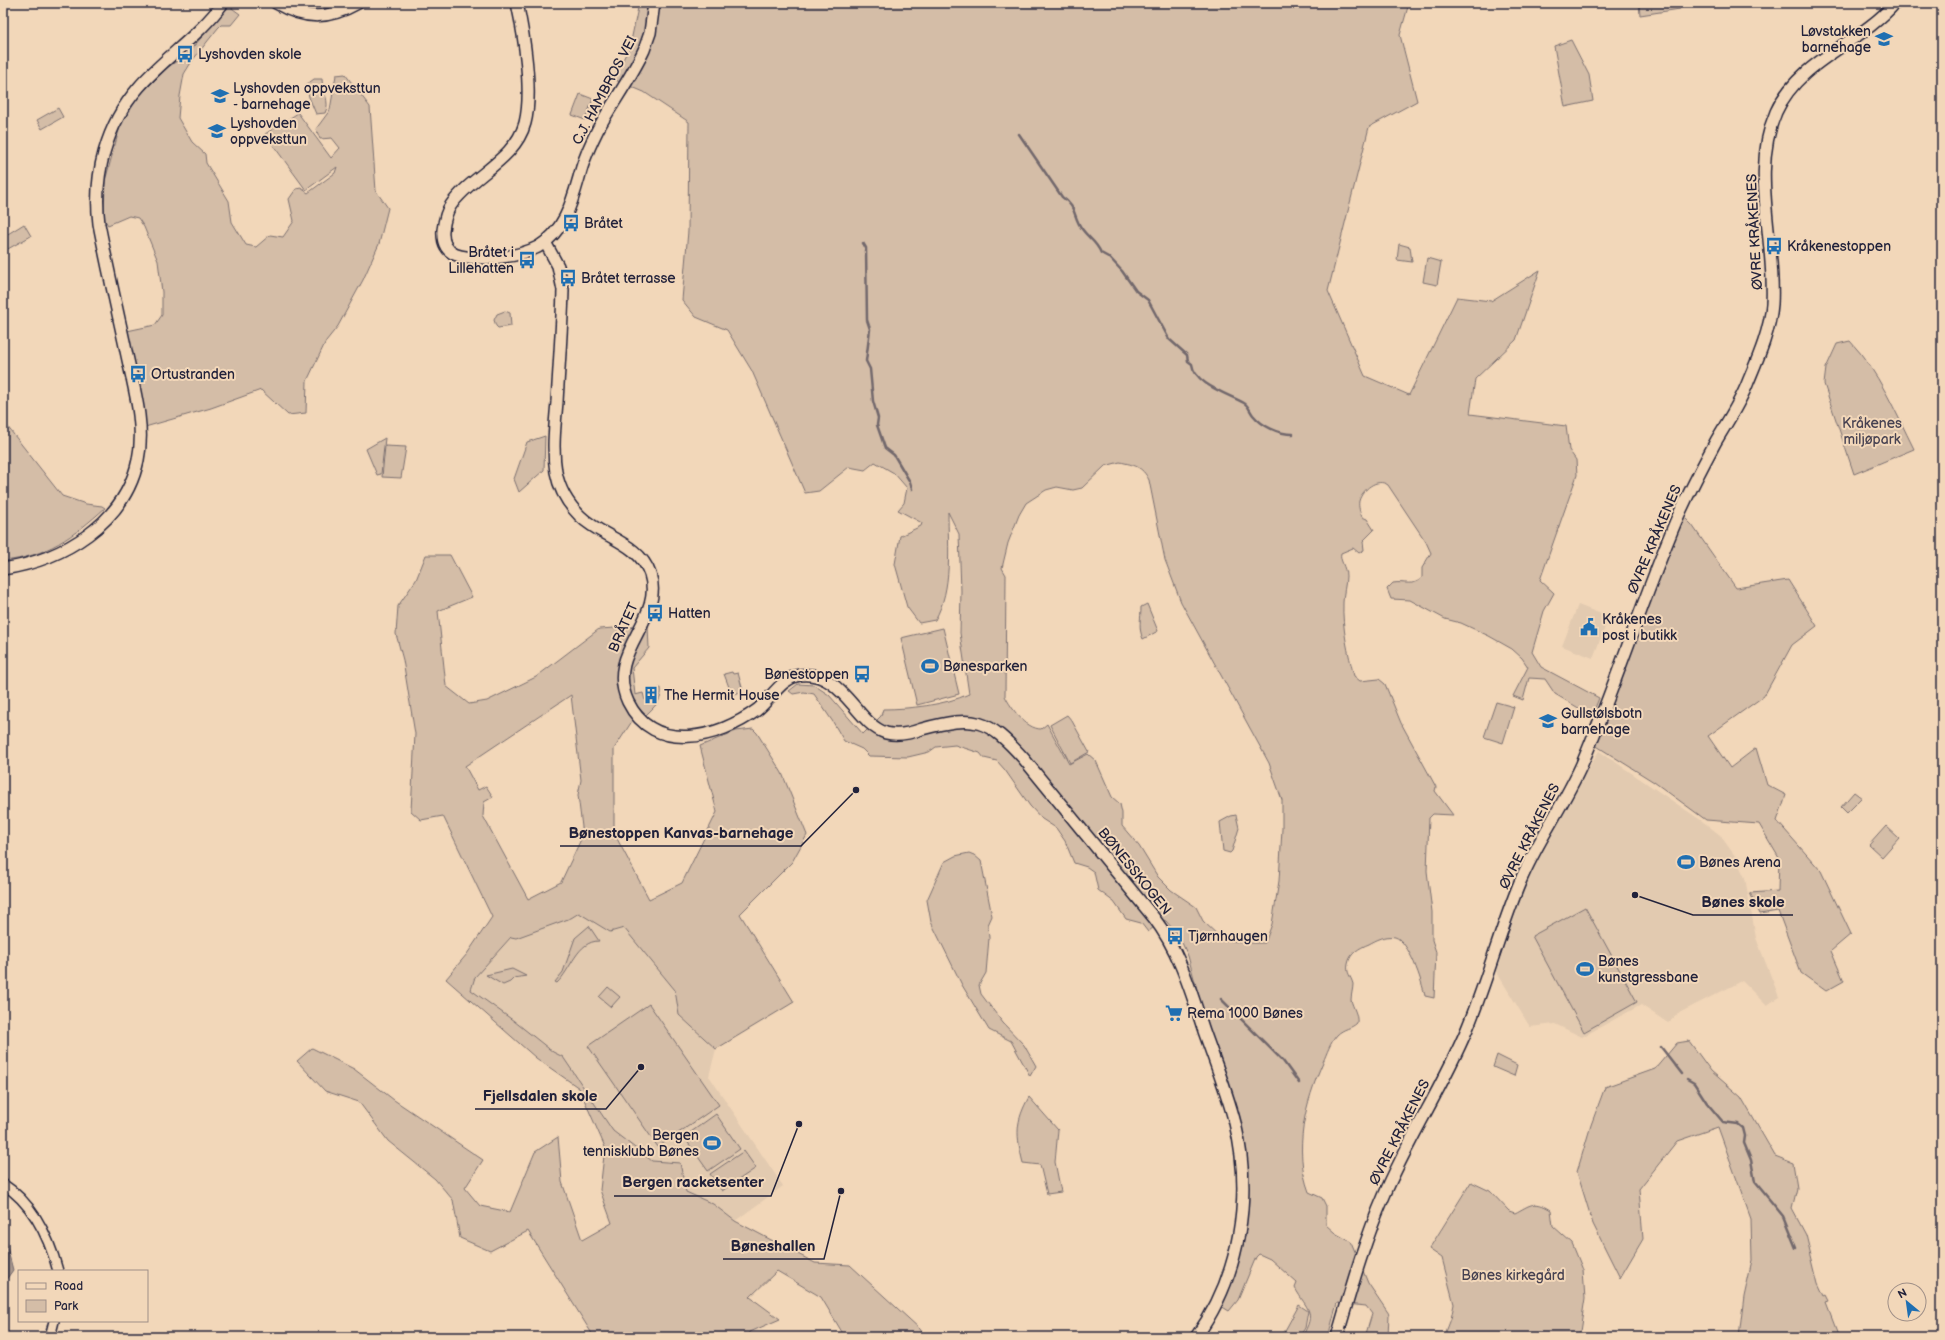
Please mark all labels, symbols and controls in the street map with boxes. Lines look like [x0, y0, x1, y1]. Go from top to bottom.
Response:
place label: Løvstakken barnehage [1800, 23, 1871, 56]
school or university icon: Løvstakken barnehage [1874, 29, 1894, 49]
street label: C.J. HAMBROS VEI [569, 33, 640, 148]
bus stop icon: Lyshovden skole [175, 44, 195, 64]
place label: Lyshovden skole [198, 46, 302, 63]
place label: Lyshovden oppveksttun - barnehage [233, 80, 381, 113]
school or university icon: Lyshovden oppveksttun - barnehage [210, 86, 230, 106]
place label: Lyshovden oppveksttun [230, 115, 307, 148]
school or university icon: Lyshovden oppveksttun [207, 121, 227, 141]
street label: ØVRE KRÅKENES [1741, 173, 1766, 291]
bus stop icon: Bråtet [561, 213, 581, 233]
place label: Bråtet [584, 215, 623, 232]
bus stop icon: Kråkenestoppen [1764, 236, 1784, 256]
place label: Kråkenestoppen [1787, 238, 1891, 255]
place label: Bråtet i Lillehatten [448, 244, 514, 277]
bus stop icon: Bråtet i Lillehatten [517, 250, 537, 270]
bus stop icon: Bråtet terrasse [558, 268, 578, 288]
place label: Bråtet terrasse [581, 270, 676, 287]
bus stop icon: Ortustranden [128, 364, 148, 384]
place label: Ortustranden [151, 366, 235, 383]
park label: Kråkenes miljøpark [1842, 415, 1902, 448]
street label: ØVRE KRÅKENES [1622, 482, 1685, 596]
street label: BRÅTET [603, 598, 642, 655]
bus stop icon: Hatten [645, 603, 665, 623]
place label: Hatten [668, 605, 711, 622]
place label: Kråkenes post i butikk [1602, 611, 1677, 644]
public building icon: Kråkenes post i butikk [1579, 617, 1599, 637]
sports icon: Bønesparken [920, 656, 940, 676]
place label: Bønesparken [943, 658, 1028, 675]
bus stop icon: Bønestoppen [852, 664, 872, 684]
place label: Bønestoppen [764, 666, 849, 683]
building icon: The Hermit House [641, 685, 661, 705]
place label: The Hermit House [664, 687, 779, 704]
place label: Gullstølsbotn barnehage [1561, 705, 1642, 738]
school or university icon: Gullstølsbotn barnehage [1538, 711, 1558, 731]
street label: ØVRE KRÅKENES [1494, 780, 1563, 892]
callout: Bønestoppen Kanvas-barnehage [560, 819, 801, 846]
text: Bønestoppen Kanvas-barnehage [569, 824, 794, 843]
street label: BØNESSKOGEN [1094, 824, 1175, 918]
sports icon: Bønes Arena [1676, 852, 1696, 872]
place label: Bønes Arena [1699, 854, 1781, 871]
callout: Bønes skole [1693, 888, 1793, 915]
text: Bønes skole [1701, 893, 1785, 912]
bus stop icon: Tjørnhaugen [1165, 926, 1185, 946]
place label: Tjørnhaugen [1188, 928, 1268, 945]
place label: Bønes kunstgressbane [1598, 953, 1698, 986]
sports icon: Bønes kunstgressbane [1575, 959, 1595, 979]
supermarket icon: Rema 1000 Bønes [1164, 1003, 1184, 1023]
place label: Rema 1000 Bønes [1187, 1005, 1303, 1022]
street label: ØVRE KRÅKENES [1364, 1076, 1433, 1188]
callout: Fjellsdalen skole [475, 1082, 606, 1109]
text: Fjellsdalen skole [483, 1087, 598, 1106]
place label: Bergen tennisklubb Bønes [583, 1127, 699, 1160]
sports icon: Bergen tennisklubb Bønes [702, 1133, 722, 1153]
callout: Bergen racketsenter [614, 1169, 771, 1196]
text: Bergen racketsenter [622, 1173, 765, 1192]
callout: Bøneshallen [723, 1232, 824, 1259]
text: Bøneshallen [731, 1237, 815, 1256]
park label: Bønes kirkegård [1461, 1267, 1565, 1284]
legend [18, 1270, 148, 1322]
text: Road [54, 1279, 83, 1294]
north arrow [1887, 1282, 1927, 1322]
text: N [1896, 1286, 1909, 1301]
text: Park [54, 1299, 78, 1314]

